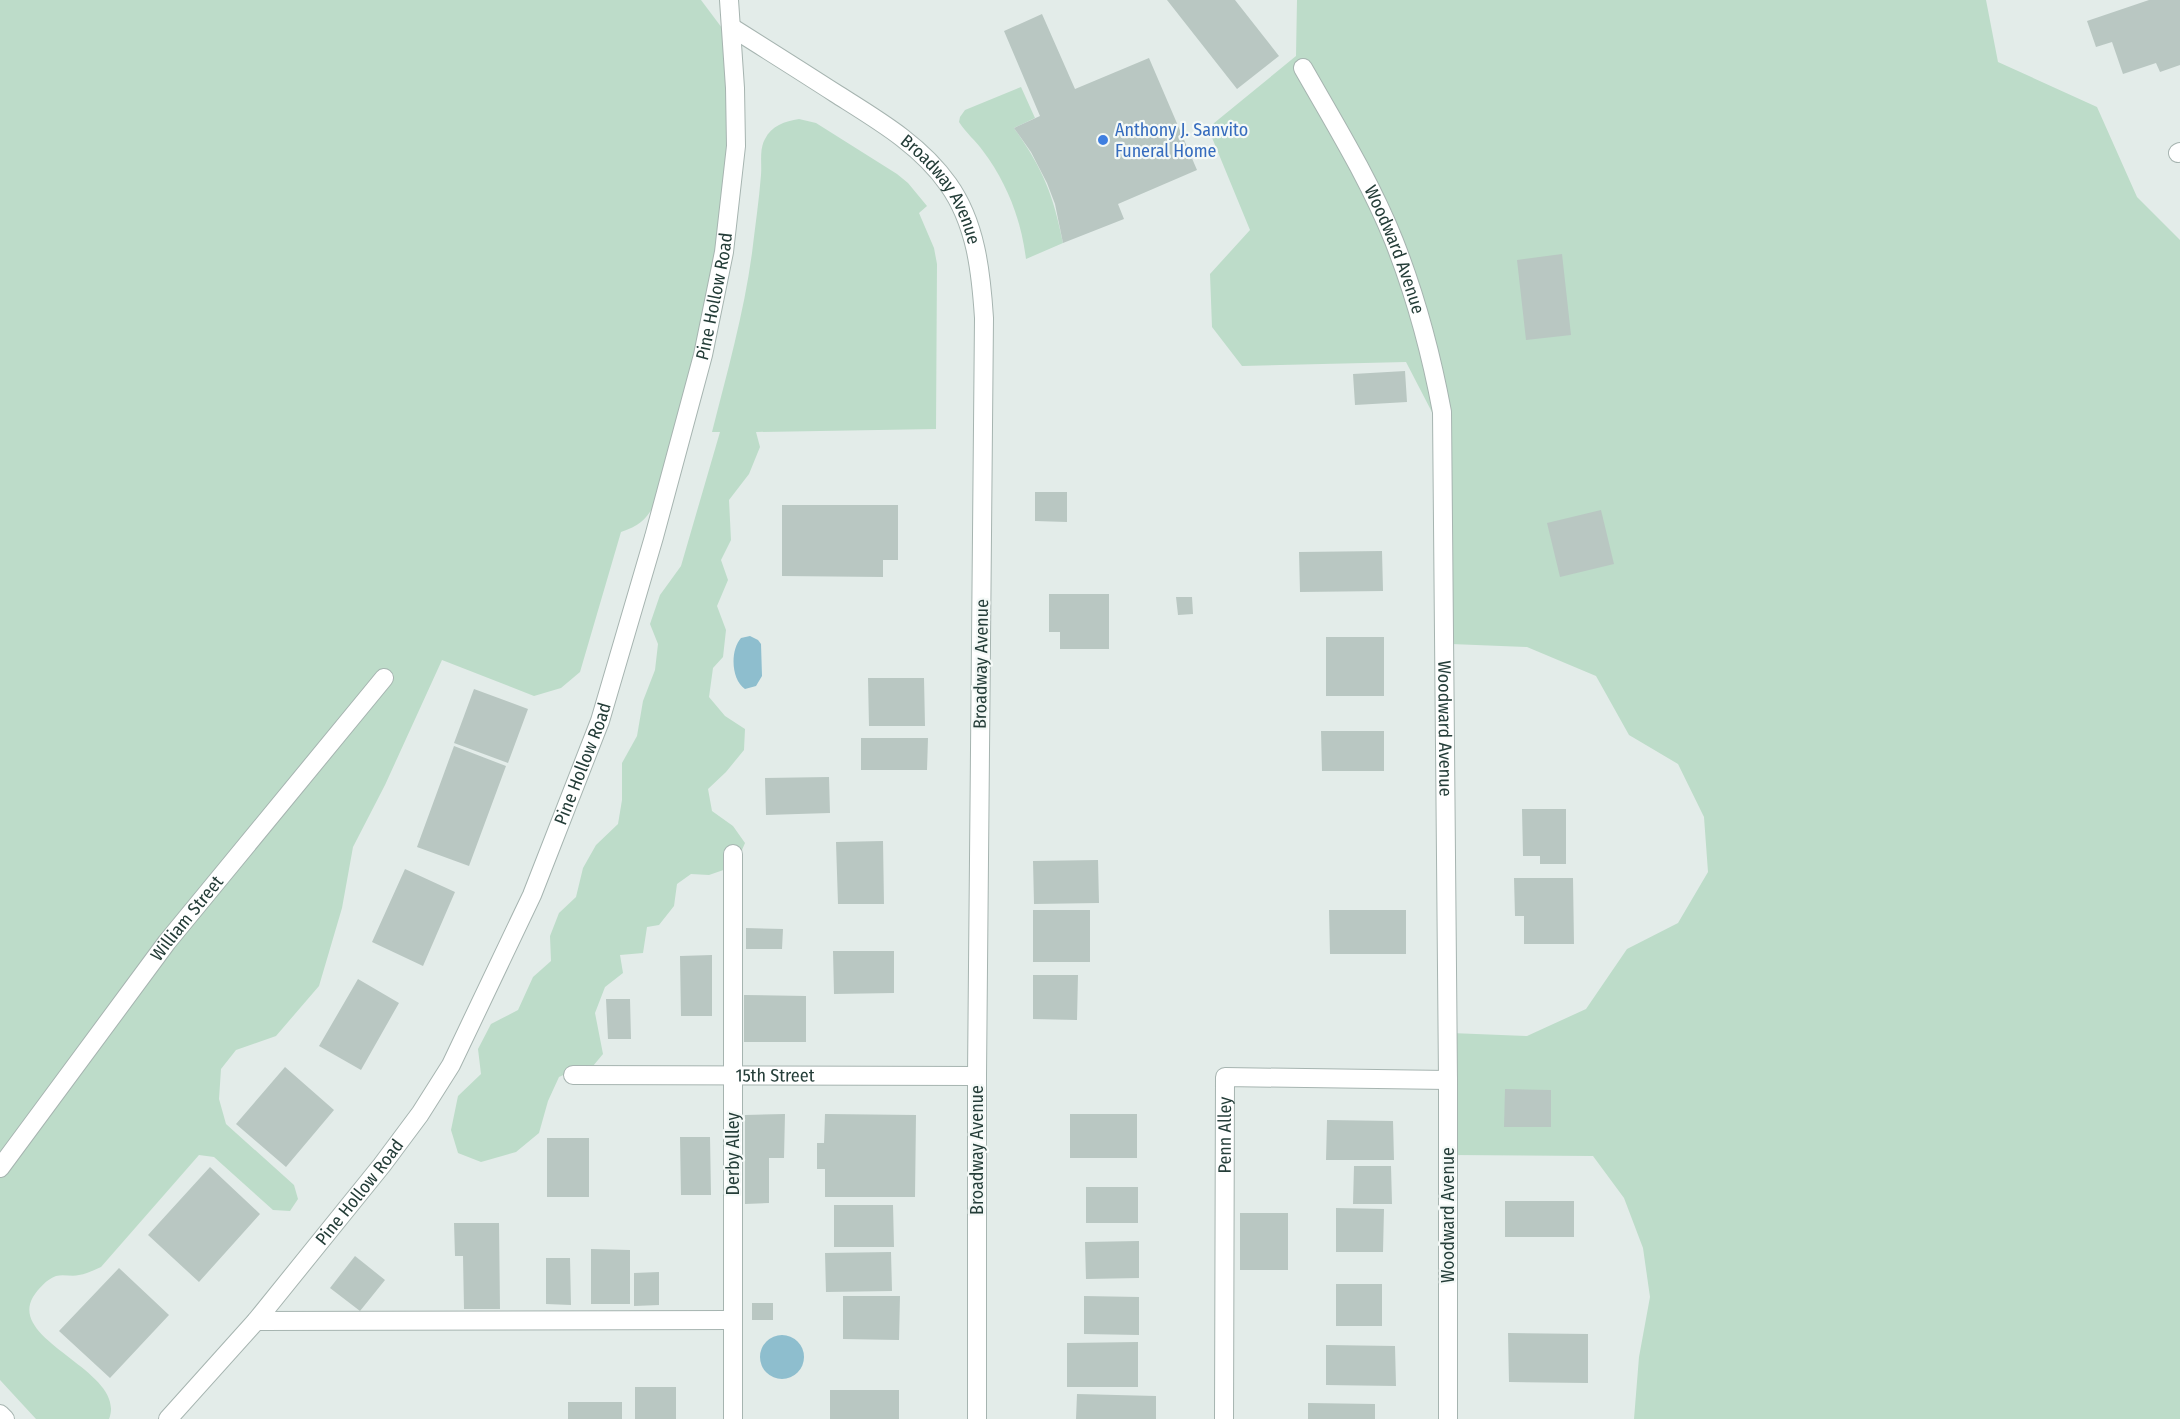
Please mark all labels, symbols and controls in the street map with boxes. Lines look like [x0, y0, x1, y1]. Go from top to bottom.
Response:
place label: Anthony J. Sanvito Funeral Home [1115, 119, 1248, 162]
street label: Broadway Avenue [896, 130, 985, 247]
marker: Anthony J. Sanvito Funeral Home [1096, 133, 1110, 147]
street label: Woodward Avenue [1359, 182, 1429, 317]
street label: Pine Hollow Road [691, 232, 737, 363]
street label: Broadway Avenue [969, 599, 993, 729]
street label: Woodward Avenue [1433, 660, 1456, 797]
street label: Pine Hollow Road [549, 700, 616, 828]
street label: William Street [146, 871, 228, 965]
street label: 15th Street [735, 1064, 815, 1087]
street label: Broadway Avenue [966, 1085, 988, 1215]
street label: Penn Alley [1214, 1097, 1236, 1173]
street label: Derby Alley [722, 1112, 744, 1196]
street label: Pine Hollow Road [311, 1135, 408, 1250]
street label: Woodward Avenue [1437, 1147, 1459, 1283]

